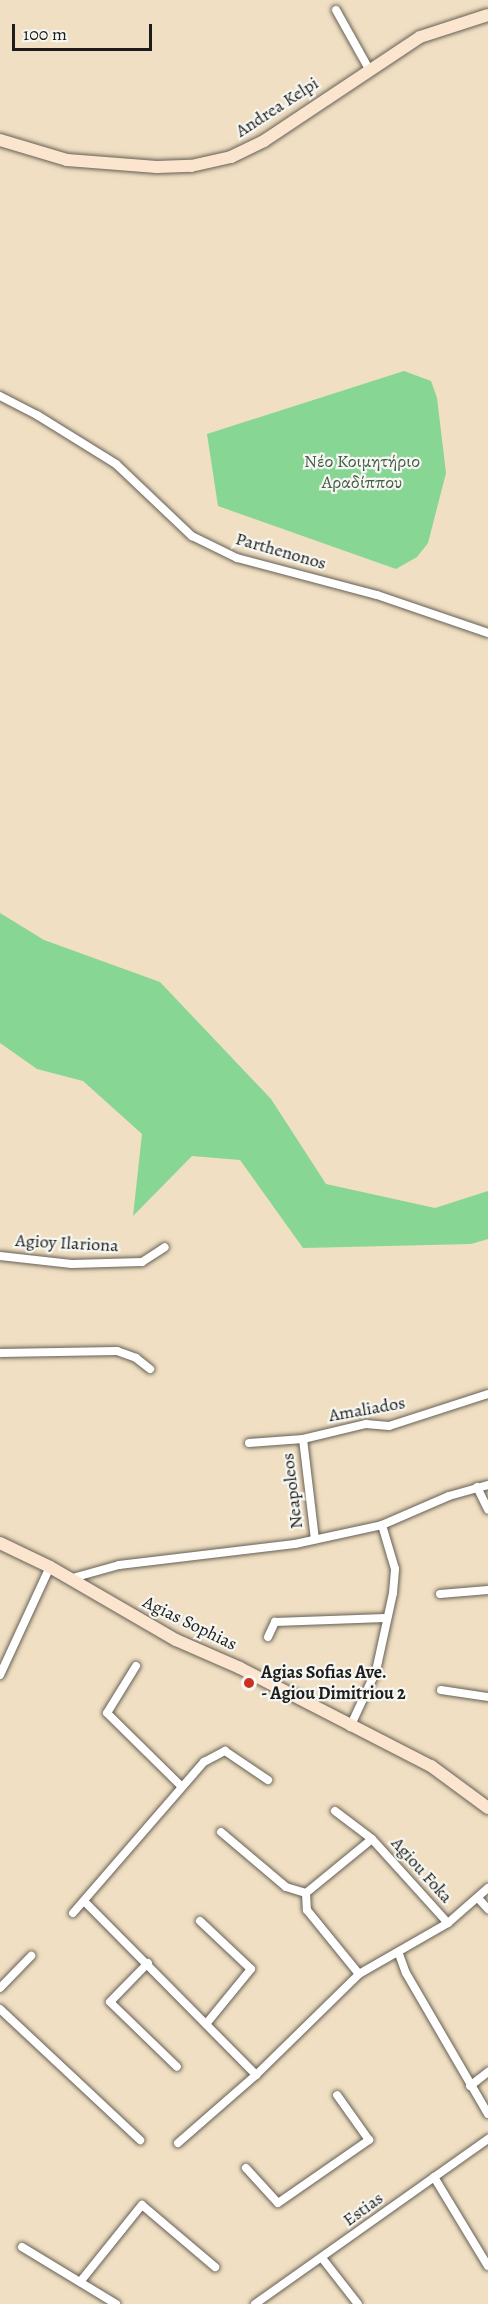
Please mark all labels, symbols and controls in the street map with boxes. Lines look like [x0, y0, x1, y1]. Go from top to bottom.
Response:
scale bar [15, 12, 154, 50]
text: 100 m [23, 22, 67, 46]
street label: Andrea Kelpi [232, 72, 322, 142]
park label: Νέο Κοιμητήριο Αραδίππου [304, 451, 420, 494]
street label: Parthenonos [233, 528, 329, 574]
street label: Agioy Ilariona [15, 1230, 119, 1256]
street label: Amaliados [327, 1392, 407, 1426]
street label: Neapoleos [277, 1452, 307, 1530]
street label: Agias Sophias [140, 1591, 240, 1655]
place label: Agias Sofias Ave. - Agiou Dimitriou 2 [261, 1662, 406, 1704]
marker: Agias Sofias Ave. - Agiou Dimitriou 2 [242, 1676, 256, 1690]
street label: Agiou Foka [387, 1833, 457, 1907]
street label: Estias [339, 2187, 387, 2231]

